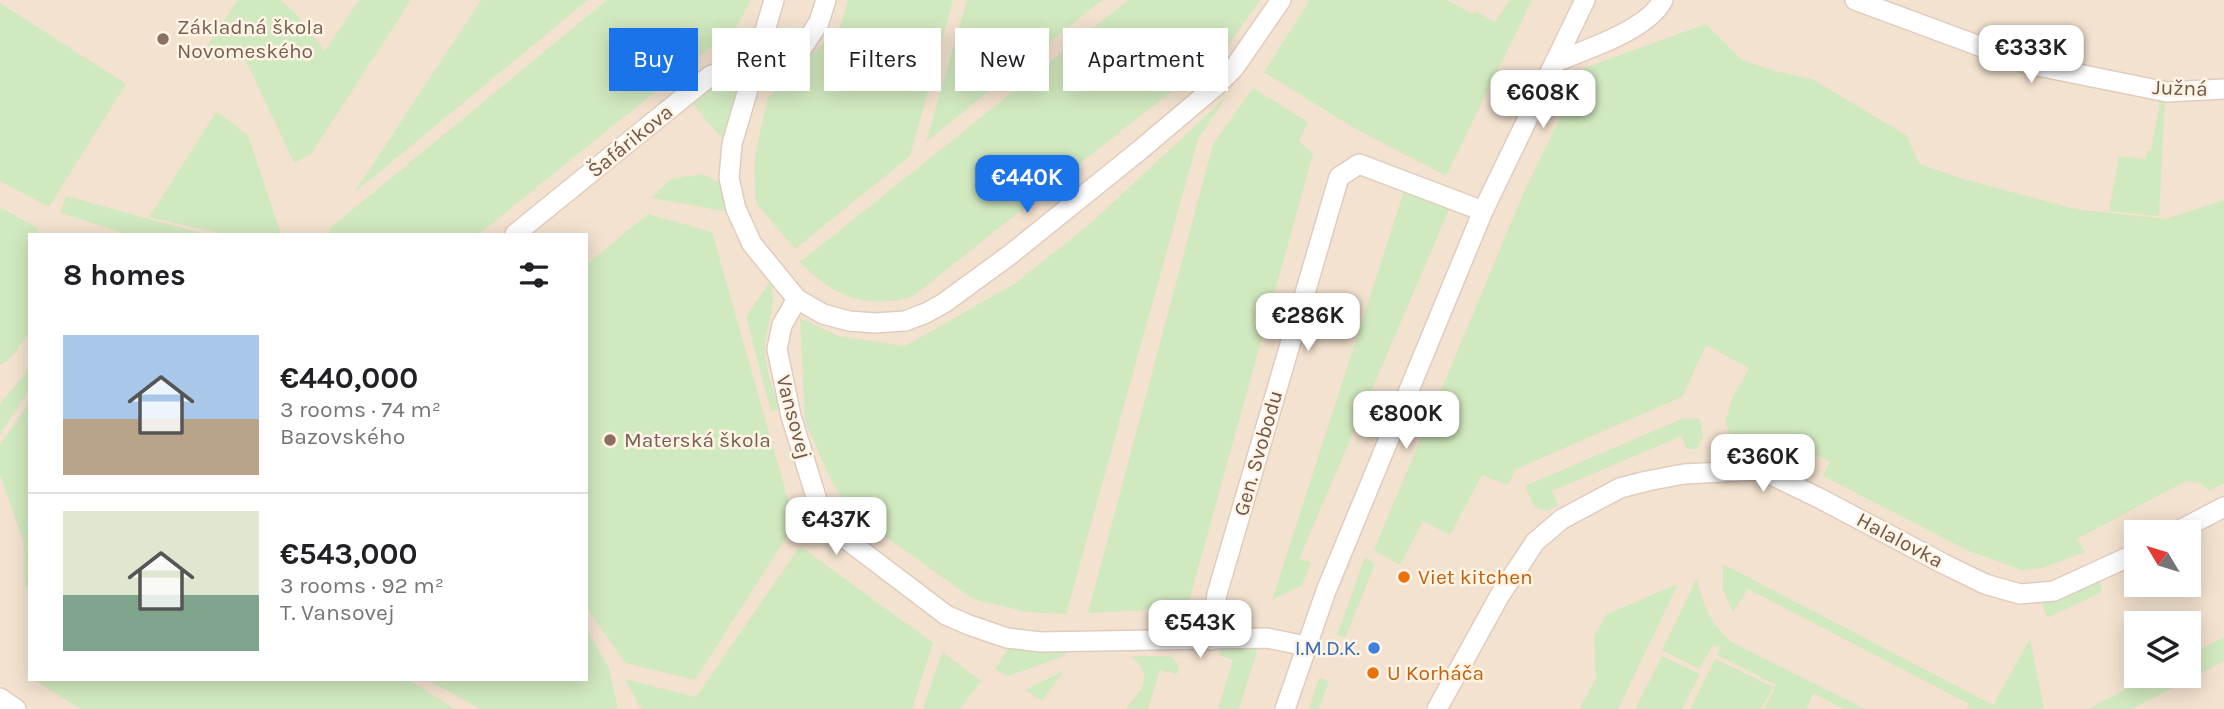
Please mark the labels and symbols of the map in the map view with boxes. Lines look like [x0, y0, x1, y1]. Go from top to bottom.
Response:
place label: Základná škola Novomeského [177, 15, 324, 63]
pin: €333K [1982, 25, 2080, 85]
marker: Základná škola Novomeského [155, 31, 171, 47]
pin: €608K [1494, 71, 1592, 130]
street label: Južná [2152, 75, 2208, 101]
street label: Šafárikova [583, 99, 677, 183]
pin: €440K [978, 156, 1076, 215]
pin: €286K [1259, 294, 1357, 353]
street label: Vansovej [771, 372, 817, 462]
street label: Gen. Svobodu [1229, 387, 1287, 519]
pin: €800K [1357, 392, 1455, 451]
place label: Materská škola [624, 428, 771, 452]
marker: Materská škola [602, 432, 618, 448]
pin: €360K [1714, 434, 1812, 494]
pin: €437K [787, 498, 885, 557]
street label: Halalovka [1853, 507, 1947, 573]
north arrow [2124, 520, 2202, 597]
place label: Viet kitchen [1418, 565, 1533, 589]
marker: Viet kitchen [1396, 569, 1412, 585]
pin: €543K [1151, 600, 1249, 660]
place label: I.M.D.K. [1295, 636, 1360, 660]
marker: I.M.D.K. [1366, 640, 1382, 656]
place label: U Korháča [1387, 661, 1484, 685]
marker: U Korháča [1365, 665, 1381, 681]

